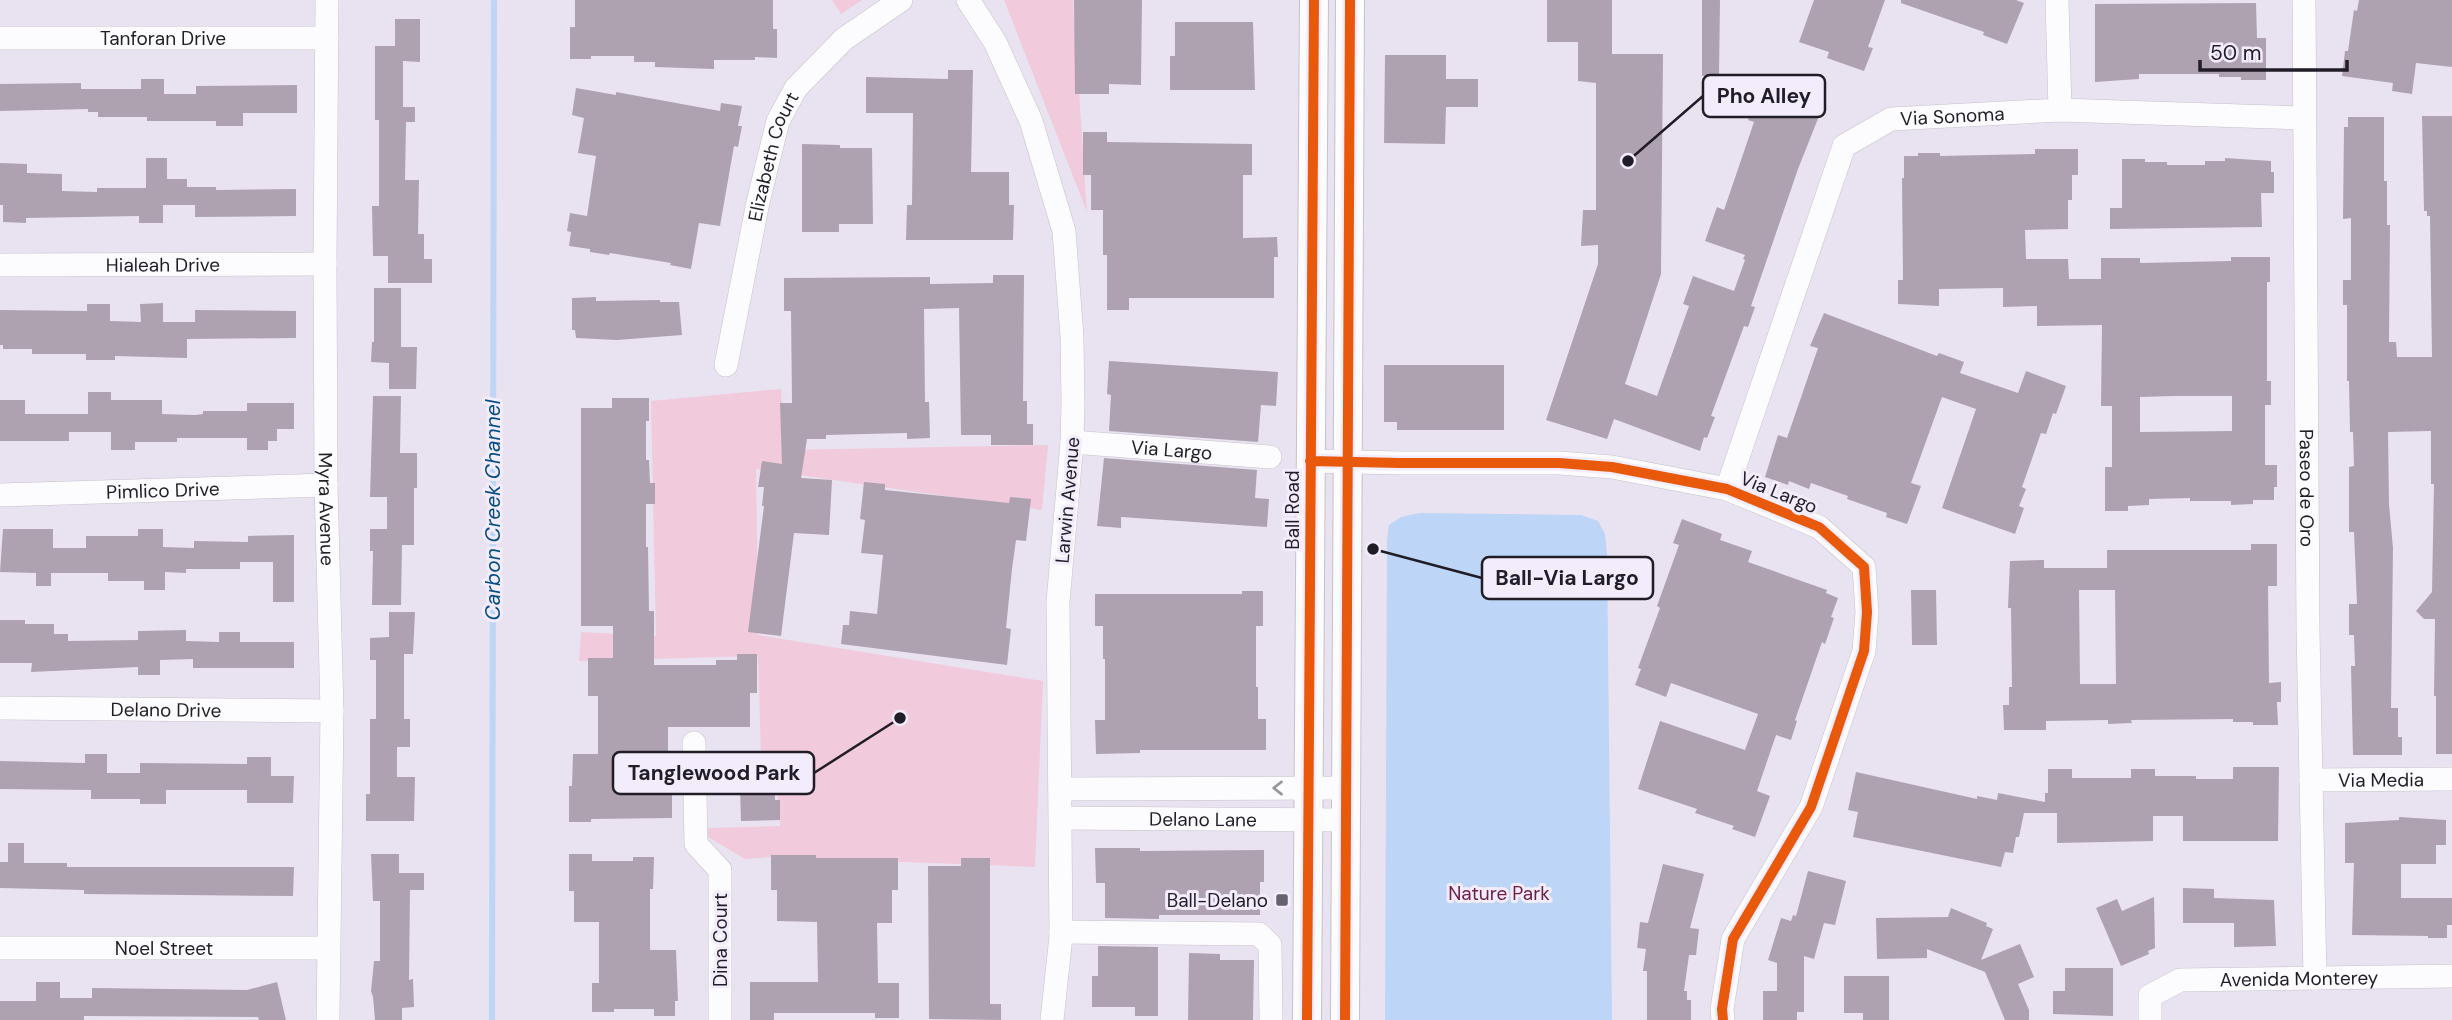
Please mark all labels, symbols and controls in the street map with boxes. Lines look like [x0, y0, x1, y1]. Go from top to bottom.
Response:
street label: Tanforan Drive [100, 26, 226, 51]
scale bar [2200, 28, 2347, 72]
text: 50 m [2210, 39, 2261, 67]
callout: Pho Alley [1703, 75, 1825, 117]
text: Pho Alley [1717, 82, 1812, 110]
street label: Elizabeth Court [742, 87, 805, 224]
street label: Via Sonoma [1900, 101, 2005, 131]
street label: Hialeah Drive [106, 252, 220, 278]
water label: Carbon Creek Channel [479, 399, 507, 620]
street label: Paseo de Oro [2294, 429, 2319, 547]
street label: Via Largo [1130, 435, 1213, 466]
street label: Larwin Avenue [1050, 436, 1085, 564]
street label: Myra Avenue [313, 452, 340, 566]
street label: Via Largo [1736, 466, 1821, 519]
street label: Ball Road [1280, 470, 1305, 550]
street label: Pimlico Drive [106, 476, 220, 505]
callout: Ball-Via Largo [1482, 557, 1653, 599]
text: Ball-Via Largo [1495, 564, 1639, 592]
street label: Delano Drive [111, 697, 221, 723]
callout: Tanglewood Park [613, 752, 814, 794]
text: Tanglewood Park [628, 759, 800, 787]
street label: Via Media [2338, 767, 2424, 793]
one-way arrow [1272, 780, 1282, 796]
street label: Delano Lane [1149, 807, 1257, 832]
park label: Nature Park [1448, 881, 1550, 906]
place label: Ball-Delano [1167, 888, 1268, 913]
marker: Ball-Delano [1274, 892, 1290, 908]
street label: Dina Court [708, 893, 733, 987]
street label: Noel Street [115, 936, 213, 961]
street label: Avenida Monterey [2220, 965, 2379, 992]

